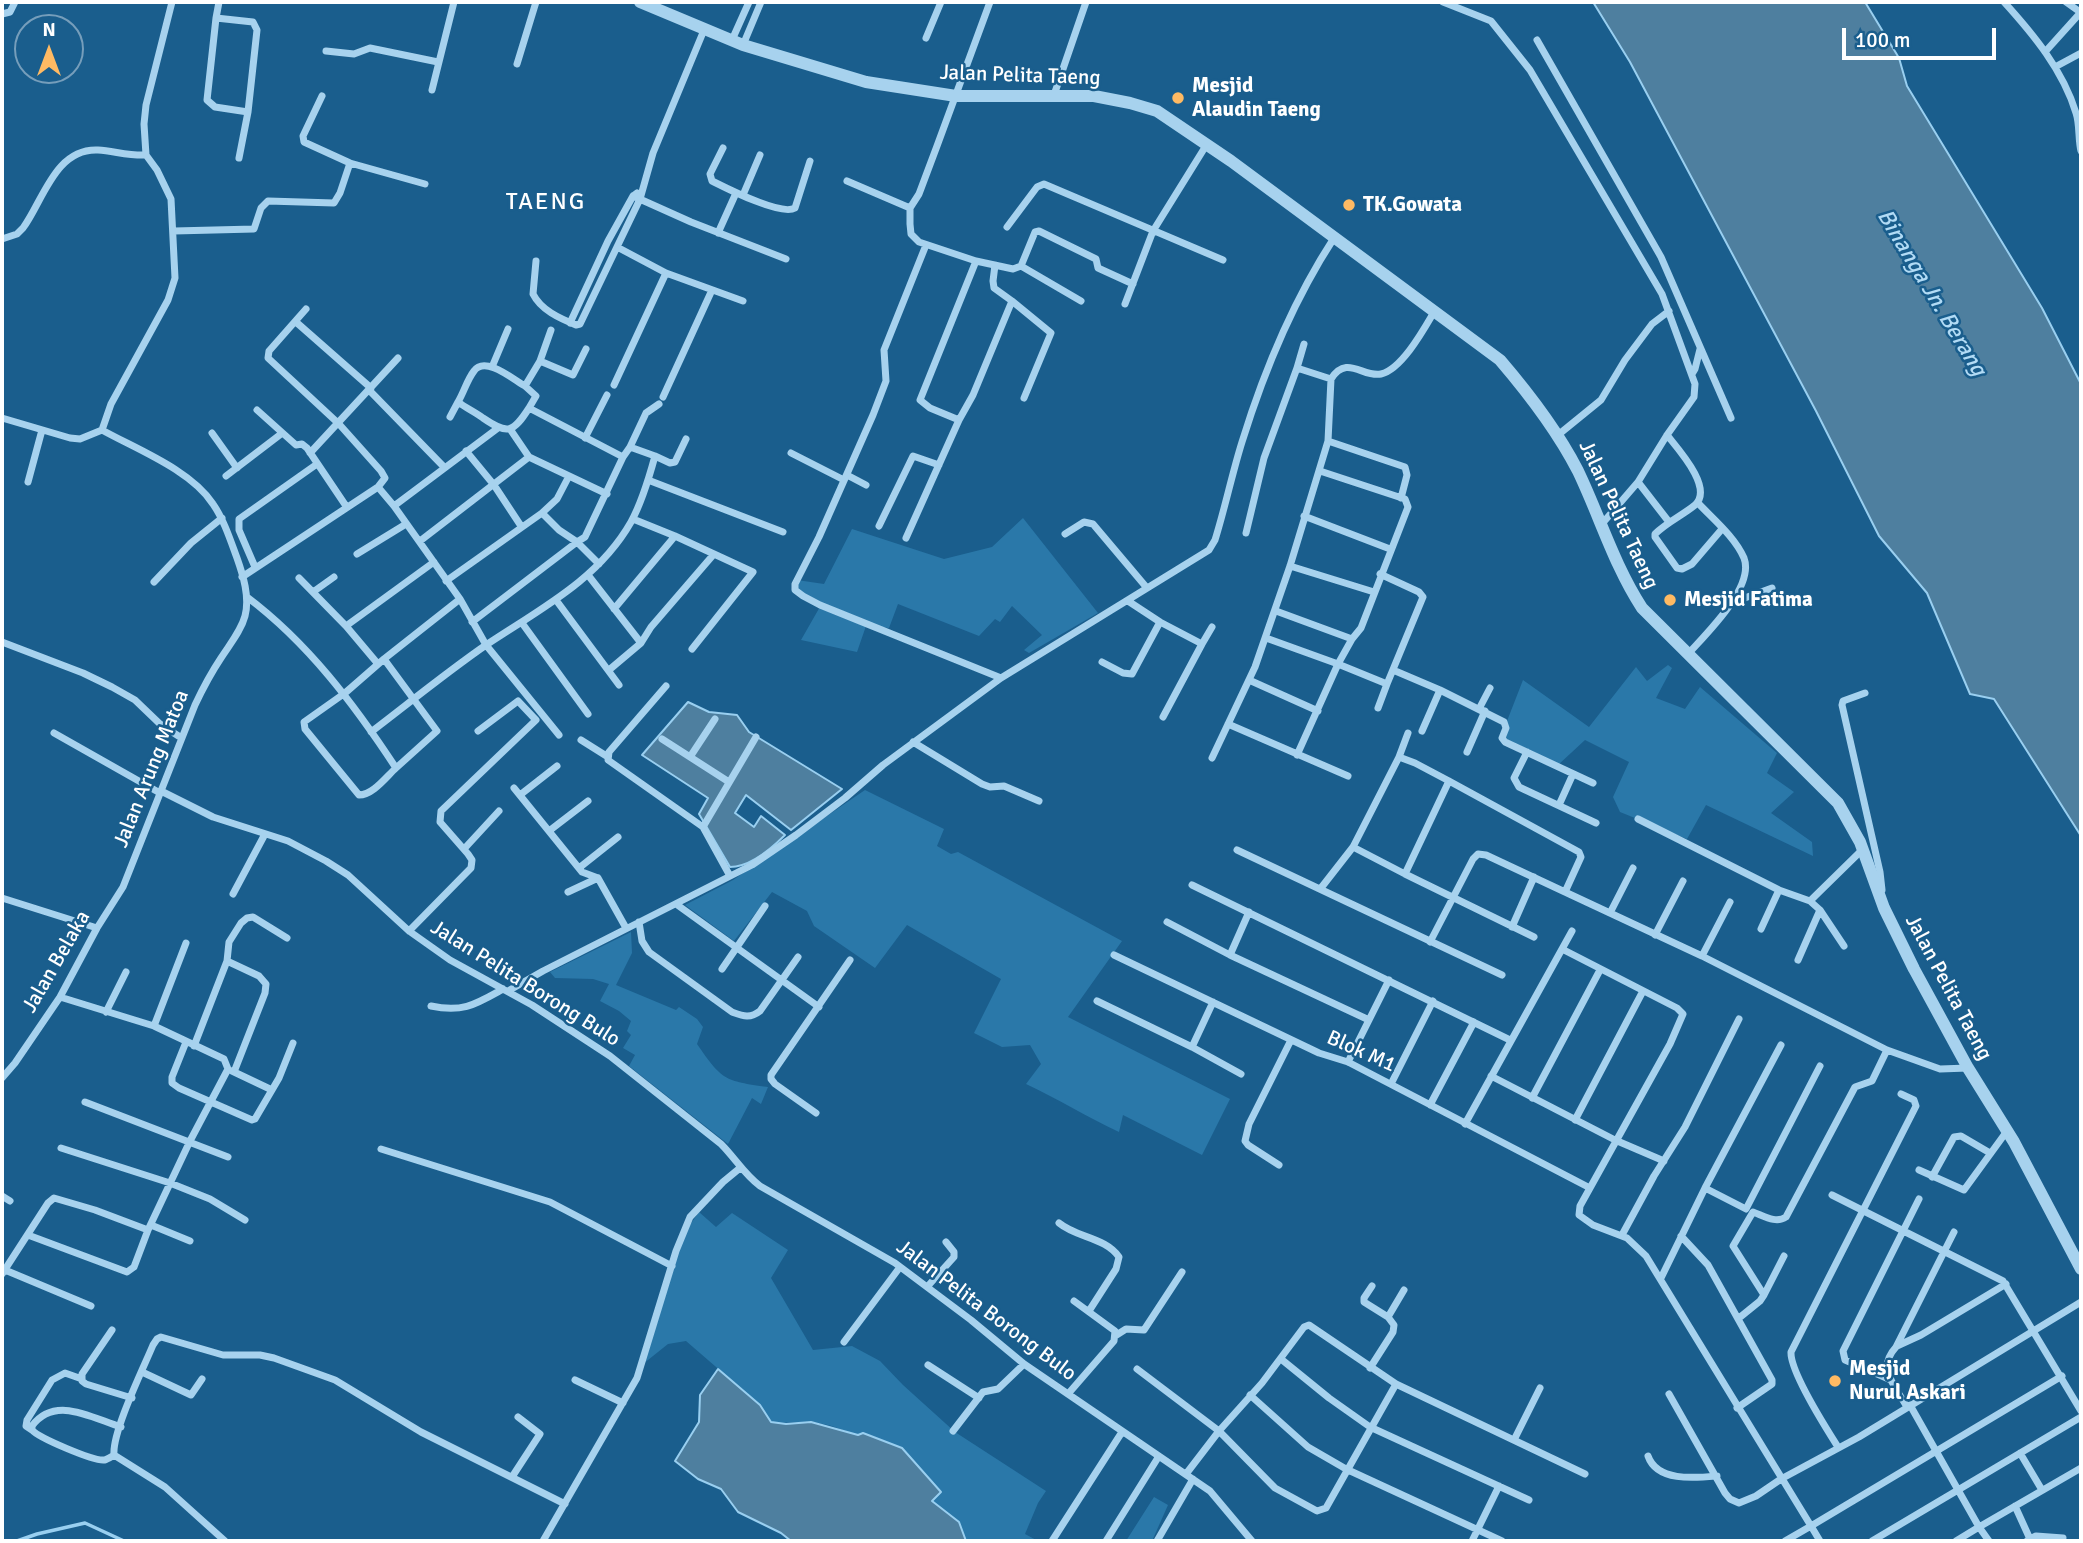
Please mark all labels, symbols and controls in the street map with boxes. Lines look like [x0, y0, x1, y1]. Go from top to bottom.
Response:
north arrow [14, 14, 84, 84]
scale bar [1845, 14, 1999, 58]
text: N [42, 18, 56, 42]
text: 100 m [1855, 27, 1910, 53]
street label: Jalan Pelita Taeng [939, 61, 1101, 91]
place label: Mesjid Alaudin Taeng [1192, 73, 1321, 123]
marker: Mesjid Alaudin Taeng [1170, 90, 1186, 106]
district label: TAENG [506, 189, 586, 217]
place label: TK.Gowata [1363, 192, 1462, 218]
marker: TK.Gowata [1341, 197, 1357, 213]
water label: Binanga Jn. Berang [1870, 205, 1992, 381]
street label: Jalan Pelita Taeng [1573, 437, 1663, 593]
place label: Mesjid Fatima [1684, 587, 1813, 613]
marker: Mesjid Fatima [1662, 592, 1678, 608]
street label: Jalan Arung Matoa [109, 687, 195, 851]
street label: Jalan Belaka [18, 906, 96, 1018]
street label: Jalan Pelita Taeng [1899, 911, 1997, 1065]
street label: Jalan Pelita Borong Bulo [426, 915, 624, 1053]
street label: Blok M1 [1323, 1026, 1399, 1078]
street label: Jalan Pelita Borong Bulo [891, 1235, 1081, 1387]
place label: Mesjid Nurul Askari [1849, 1356, 1966, 1406]
marker: Mesjid Nurul Askari [1827, 1373, 1843, 1389]

